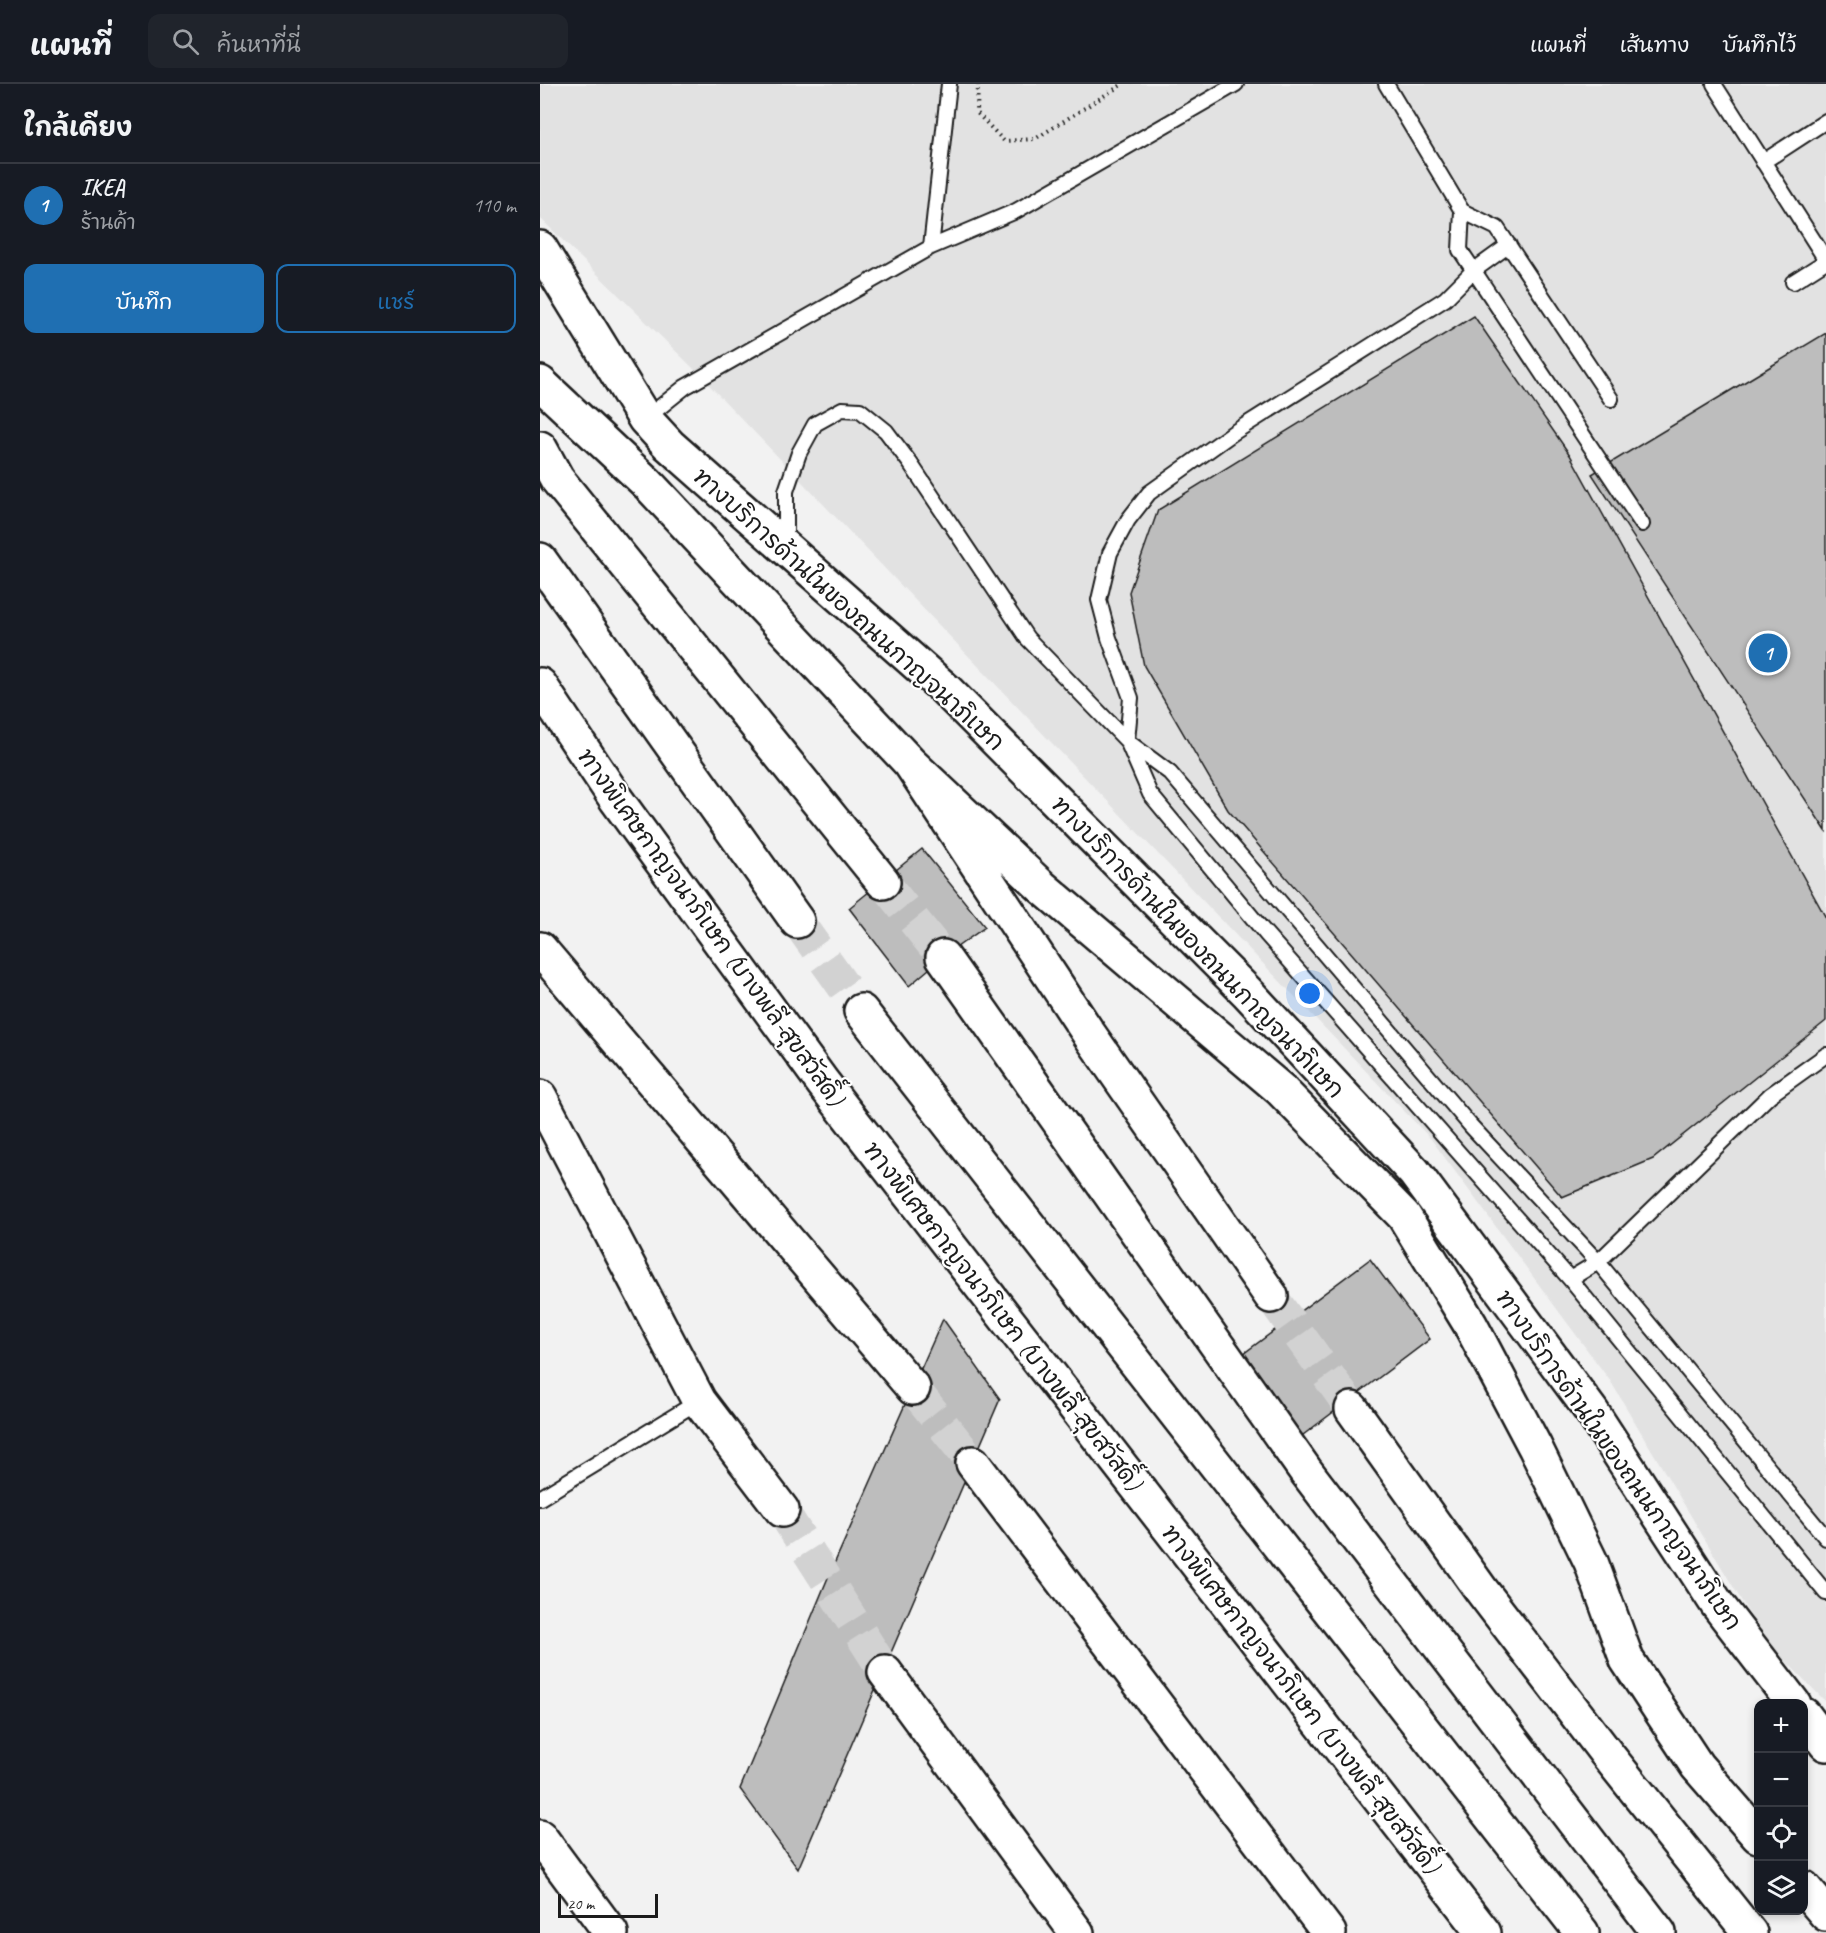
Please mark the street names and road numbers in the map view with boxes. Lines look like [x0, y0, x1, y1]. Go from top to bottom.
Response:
street label: ทางบริการด้านในของถนนกาญจนาภิเษก [687, 460, 1012, 757]
street label: ทางพิเศษกาญจนาภิเษก (บางพลี-สุขสวัสดิ์) [569, 738, 857, 1114]
street label: ทางบริการด้านในของถนนกาญจนาภิเษก [1045, 789, 1352, 1104]
street label: ทางพิเศษกาญจนาภิเษก (บางพลี-สุขสวัสดิ์) [855, 1131, 1155, 1499]
street label: ทางบริการด้านในของถนนกาญจนาภิเษก [1489, 1283, 1749, 1636]
street label: ทางพิเศษกาญจนาภิเษก (บางพลี-สุขสวัสดิ์) [1153, 1514, 1453, 1882]

